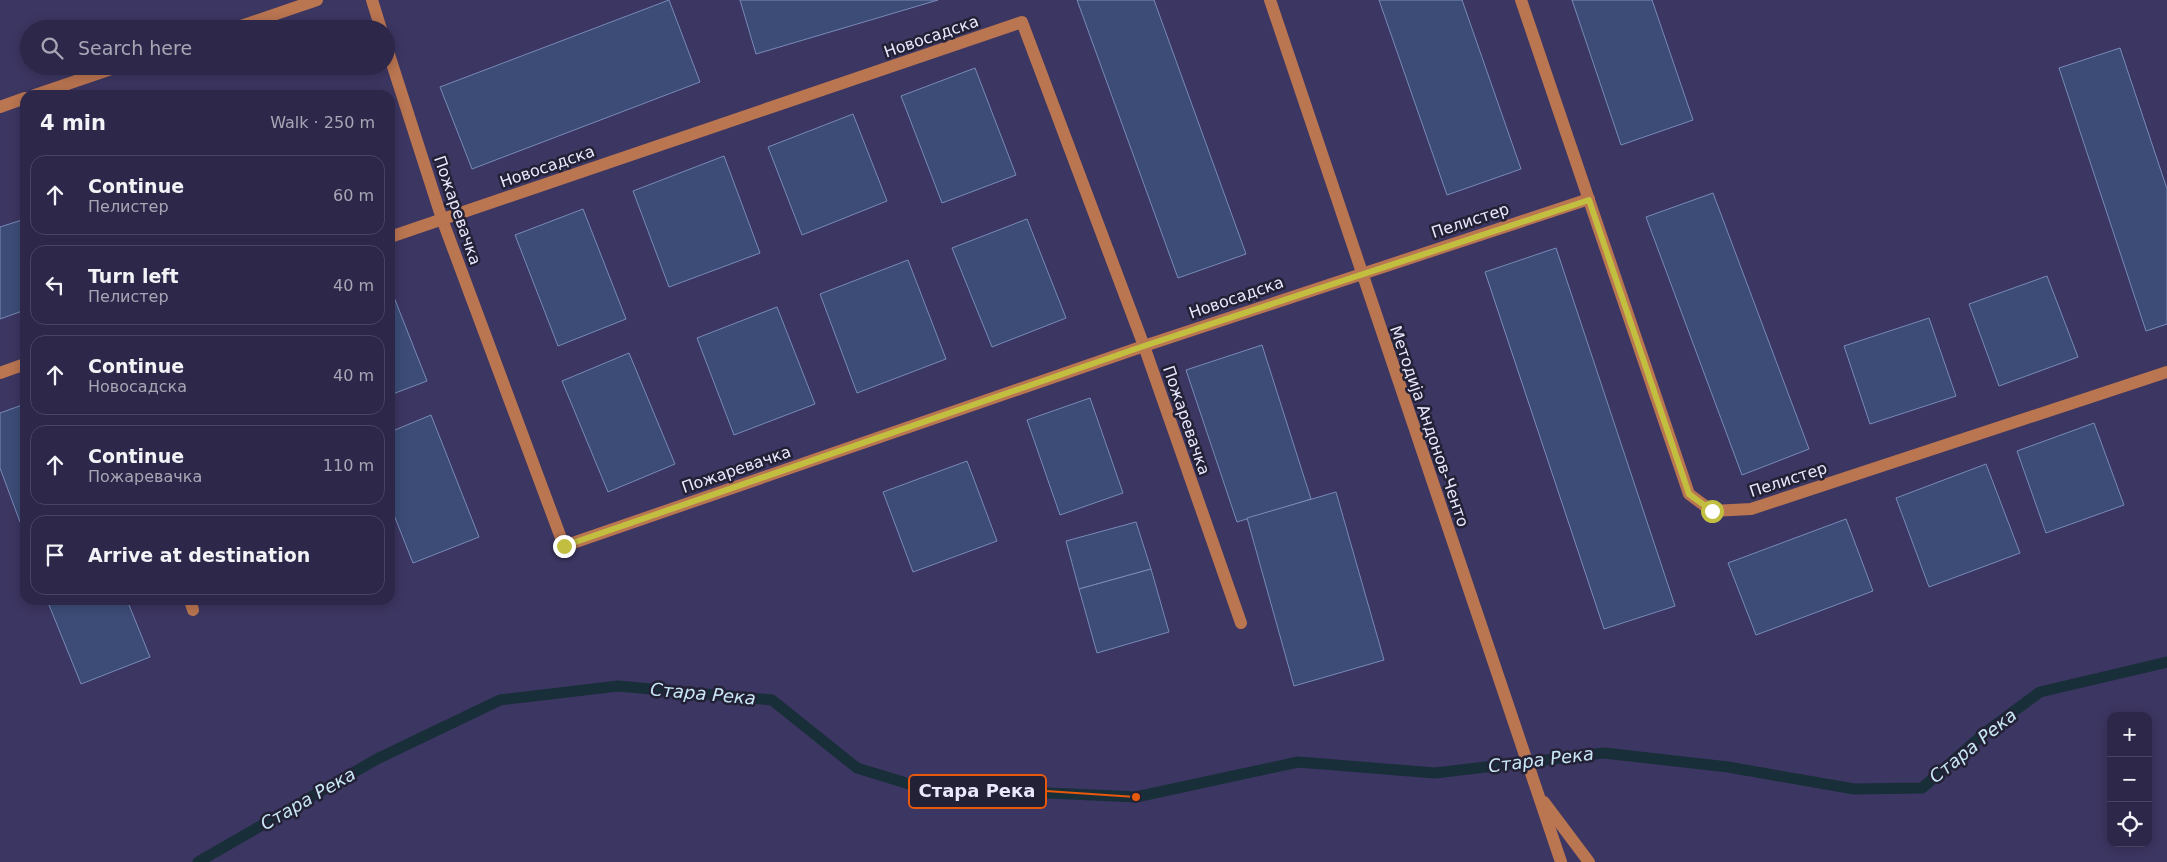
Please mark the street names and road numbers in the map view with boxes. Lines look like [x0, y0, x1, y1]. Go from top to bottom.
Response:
street label: Новосадска [881, 11, 981, 62]
street label: Новосадска [497, 141, 597, 192]
street label: Пожаревачка [430, 153, 485, 267]
street label: Пелистер [1429, 199, 1511, 242]
street label: Новосадска [1186, 272, 1286, 323]
street label: Методија Андонов-Ченто [1386, 323, 1473, 529]
street label: Пожаревачка [1159, 363, 1214, 477]
street label: Пожаревачка [679, 442, 793, 497]
street label: Пелистер [1747, 458, 1829, 501]

